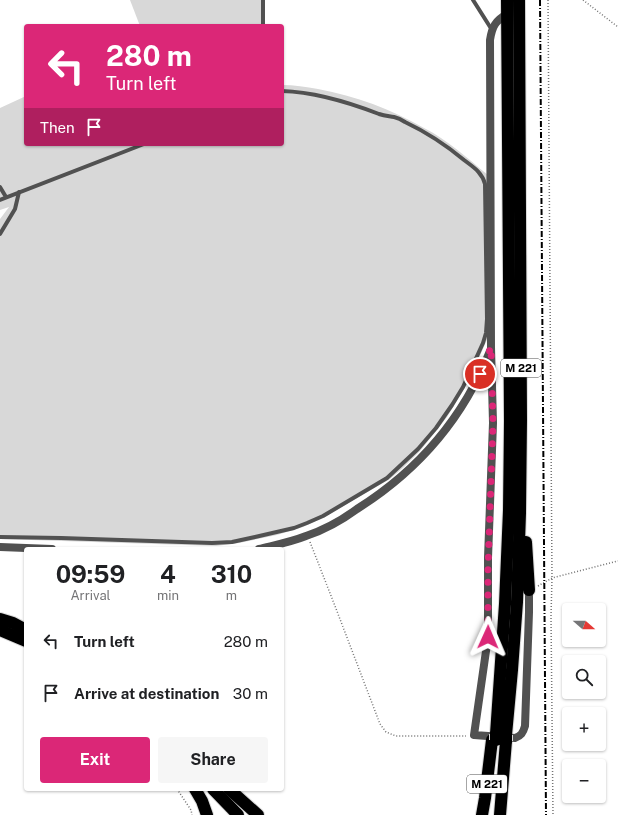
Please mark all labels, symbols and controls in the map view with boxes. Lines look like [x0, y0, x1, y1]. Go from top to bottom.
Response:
text: 280 m [106, 39, 192, 72]
icon: left [40, 40, 92, 92]
text: Turn left [106, 73, 176, 94]
icon: arrive [83, 116, 105, 138]
text: Then [40, 119, 75, 136]
pin [463, 357, 497, 391]
road number: M 221 [501, 359, 541, 377]
icon: arrive [469, 363, 491, 385]
text: 09:59 [56, 560, 125, 588]
text: 4 [160, 560, 176, 588]
text: 310 [211, 560, 252, 588]
text: Arrival [70, 588, 111, 603]
text: min [157, 588, 179, 603]
text: m [226, 588, 237, 603]
north arrow [562, 603, 606, 647]
map controls [562, 603, 606, 803]
position arrow [467, 616, 509, 658]
icon: left [40, 630, 62, 652]
text: Turn left [74, 633, 135, 650]
text: 280 m [224, 633, 268, 650]
button: search [562, 655, 606, 699]
icon: arrive [40, 682, 62, 704]
text: Arrive at destination [74, 685, 219, 702]
text: 30 m [233, 685, 268, 702]
button: + [562, 707, 606, 751]
button: Exit [40, 737, 150, 783]
button: Share [158, 737, 268, 783]
button: − [562, 759, 606, 803]
road number: M 221 [467, 775, 507, 793]

